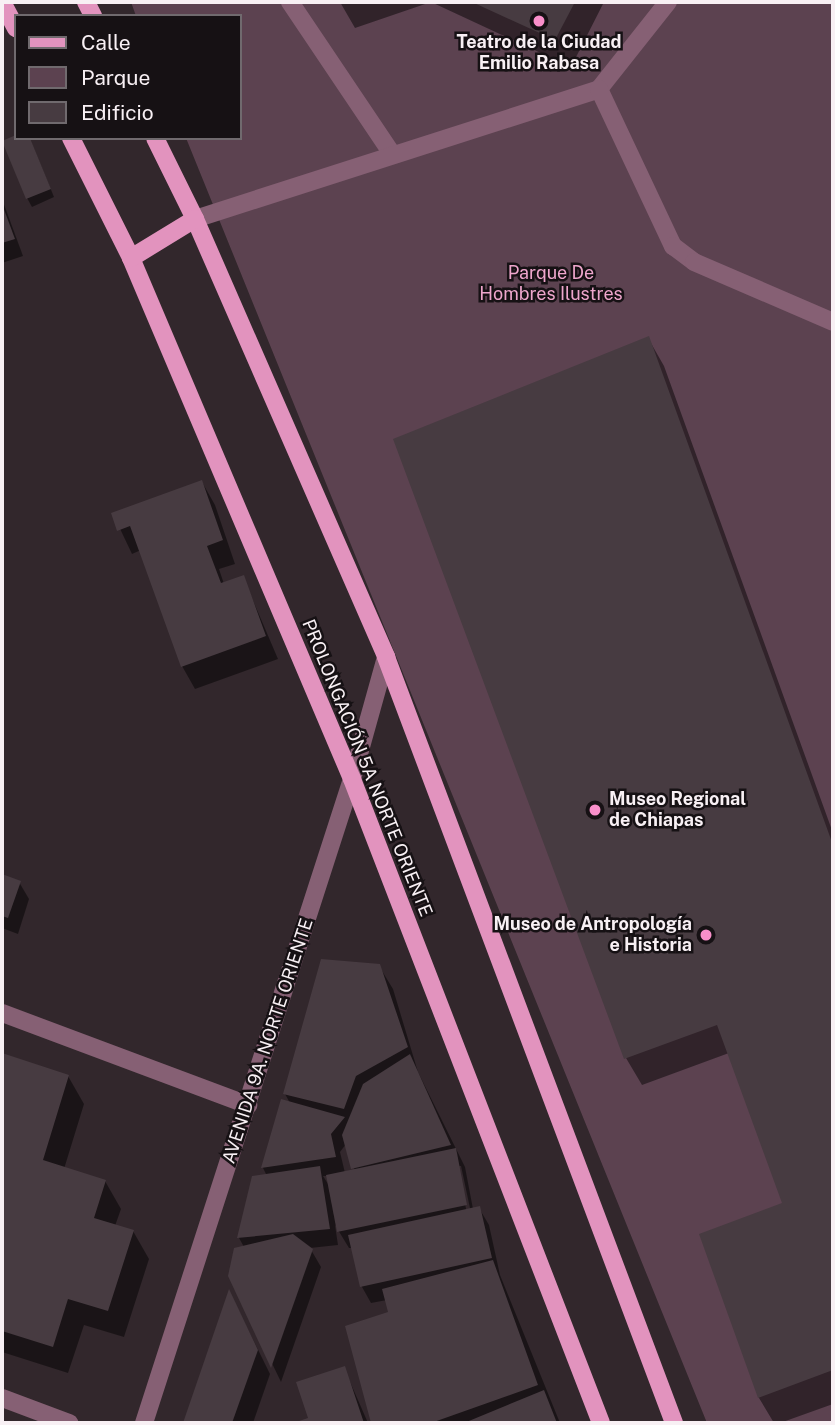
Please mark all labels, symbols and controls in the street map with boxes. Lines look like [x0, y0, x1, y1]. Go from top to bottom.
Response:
marker: Teatro de la Ciudad Emilio Rabasa [531, 13, 547, 29]
legend [14, 14, 242, 140]
text: Calle [81, 30, 131, 55]
place label: Teatro de la Ciudad Emilio Rabasa [456, 32, 622, 74]
text: Parque [81, 65, 150, 90]
text: Edificio [81, 100, 154, 125]
park label: Parque De Hombres Ilustres [479, 263, 623, 306]
street label: PROLONGACIÓN 5A NORTE ORIENTE [297, 616, 437, 920]
place label: Museo Regional de Chiapas [609, 789, 746, 832]
marker: Museo Regional de Chiapas [587, 802, 603, 818]
place label: Museo de Antropología e Historia [493, 914, 692, 956]
street label: AVENIDA 9A. NORTE ORIENTE [218, 916, 318, 1166]
marker: Museo de Antropología e Historia [698, 927, 714, 943]

